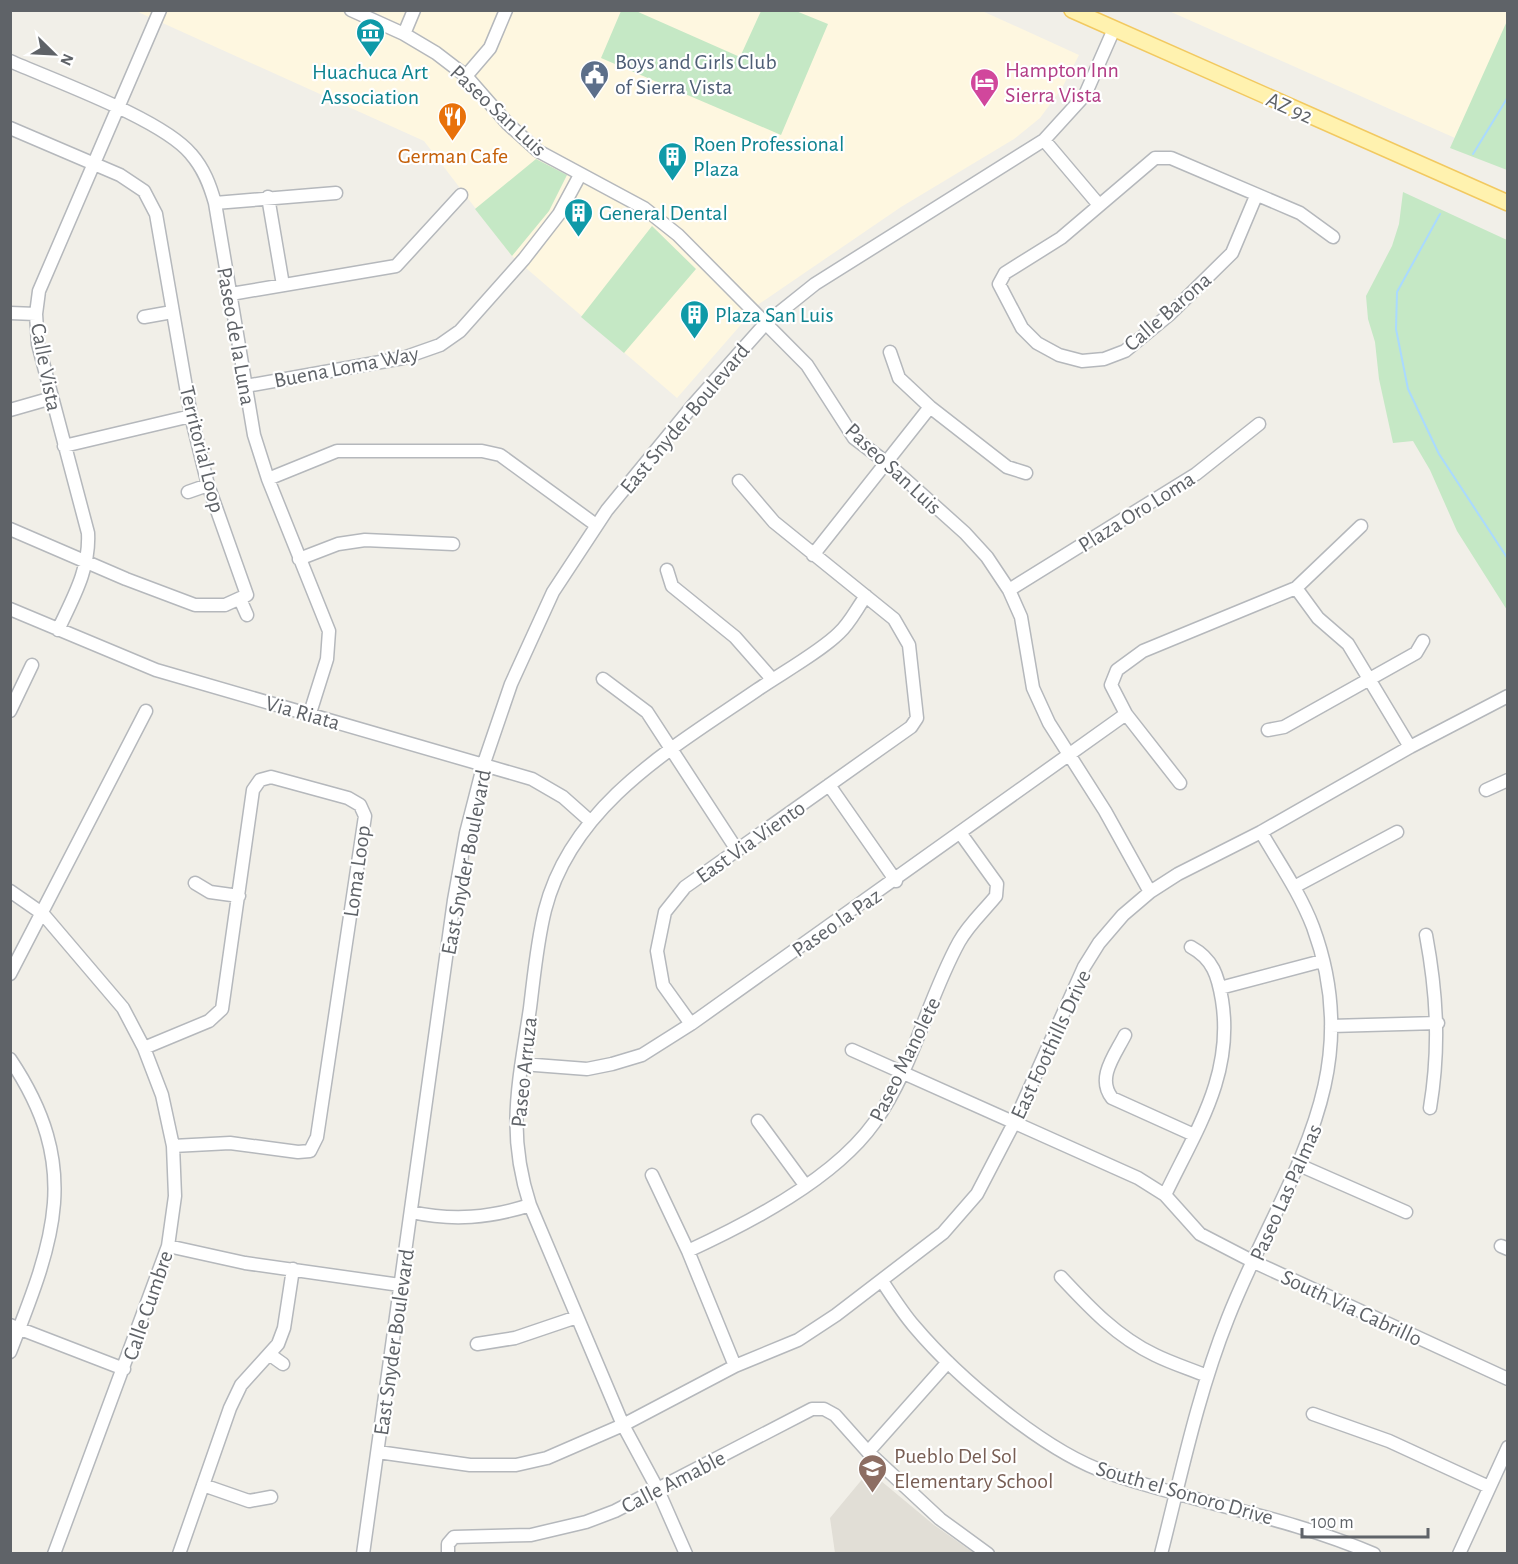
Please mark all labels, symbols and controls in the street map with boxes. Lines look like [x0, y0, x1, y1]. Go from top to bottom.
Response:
museum icon: Huachuca Art Association [354, 16, 386, 58]
north arrow [24, 24, 84, 84]
text: N [57, 51, 76, 68]
place label: Boys and Girls Club of Sierra Vista [615, 51, 777, 98]
public building icon: Boys and Girls Club of Sierra Vista [578, 58, 610, 100]
place label: Hampton Inn Sierra Vista [1005, 59, 1119, 106]
place label: Huachuca Art Association [312, 61, 428, 108]
street label: Paseo San Luis [446, 61, 551, 161]
hotel icon: Hampton Inn Sierra Vista [968, 66, 1000, 108]
street label: AZ 92 [1263, 88, 1316, 128]
restaurant icon: German Cafe [437, 100, 469, 142]
place label: Roen Professional Plaza [693, 133, 844, 180]
building icon: Roen Professional Plaza [656, 140, 688, 182]
place label: German Cafe [398, 145, 508, 167]
building icon: General Dental [562, 196, 594, 238]
place label: General Dental [599, 202, 728, 224]
street label: Paseo de la Luna [213, 265, 259, 407]
street label: Calle Barona [1120, 268, 1215, 355]
building icon: Plaza San Luis [678, 298, 710, 340]
place label: Plaza San Luis [715, 304, 834, 326]
street label: Calle Vista [27, 321, 65, 413]
street label: East Snyder Boulevard [616, 340, 754, 498]
street label: Buena Loma Way [272, 342, 421, 392]
street label: Territorial Loop [176, 384, 228, 515]
street label: Paseo San Luis [841, 419, 946, 519]
street label: Plaza Oro Loma [1074, 467, 1199, 556]
street label: Via Riata [263, 692, 342, 734]
street label: East Snyder Boulevard [437, 768, 495, 957]
street label: East Via Viento [692, 796, 809, 887]
street label: Loma Loop [340, 824, 374, 918]
street label: Paseo la Paz [788, 884, 885, 961]
street label: East Foothills Drive [1007, 967, 1095, 1122]
street label: Paseo Manolete [865, 994, 944, 1125]
street label: Paseo Arruza [507, 1016, 541, 1128]
street label: Paseo Las Palmas [1246, 1121, 1326, 1264]
street label: East Snyder Boulevard [370, 1247, 418, 1437]
street label: Calle Cumbre [119, 1248, 177, 1363]
street label: South Via Cabrillo [1278, 1266, 1425, 1350]
place label: Pueblo Del Sol Elementary School [894, 1445, 1054, 1492]
street label: Calle Amable [618, 1446, 729, 1517]
school or university icon: Pueblo Del Sol Elementary School [857, 1452, 889, 1494]
street label: South el Sonoro Drive [1094, 1457, 1276, 1529]
scale bar [1302, 1501, 1428, 1539]
text: 100 m [1311, 1514, 1354, 1532]

